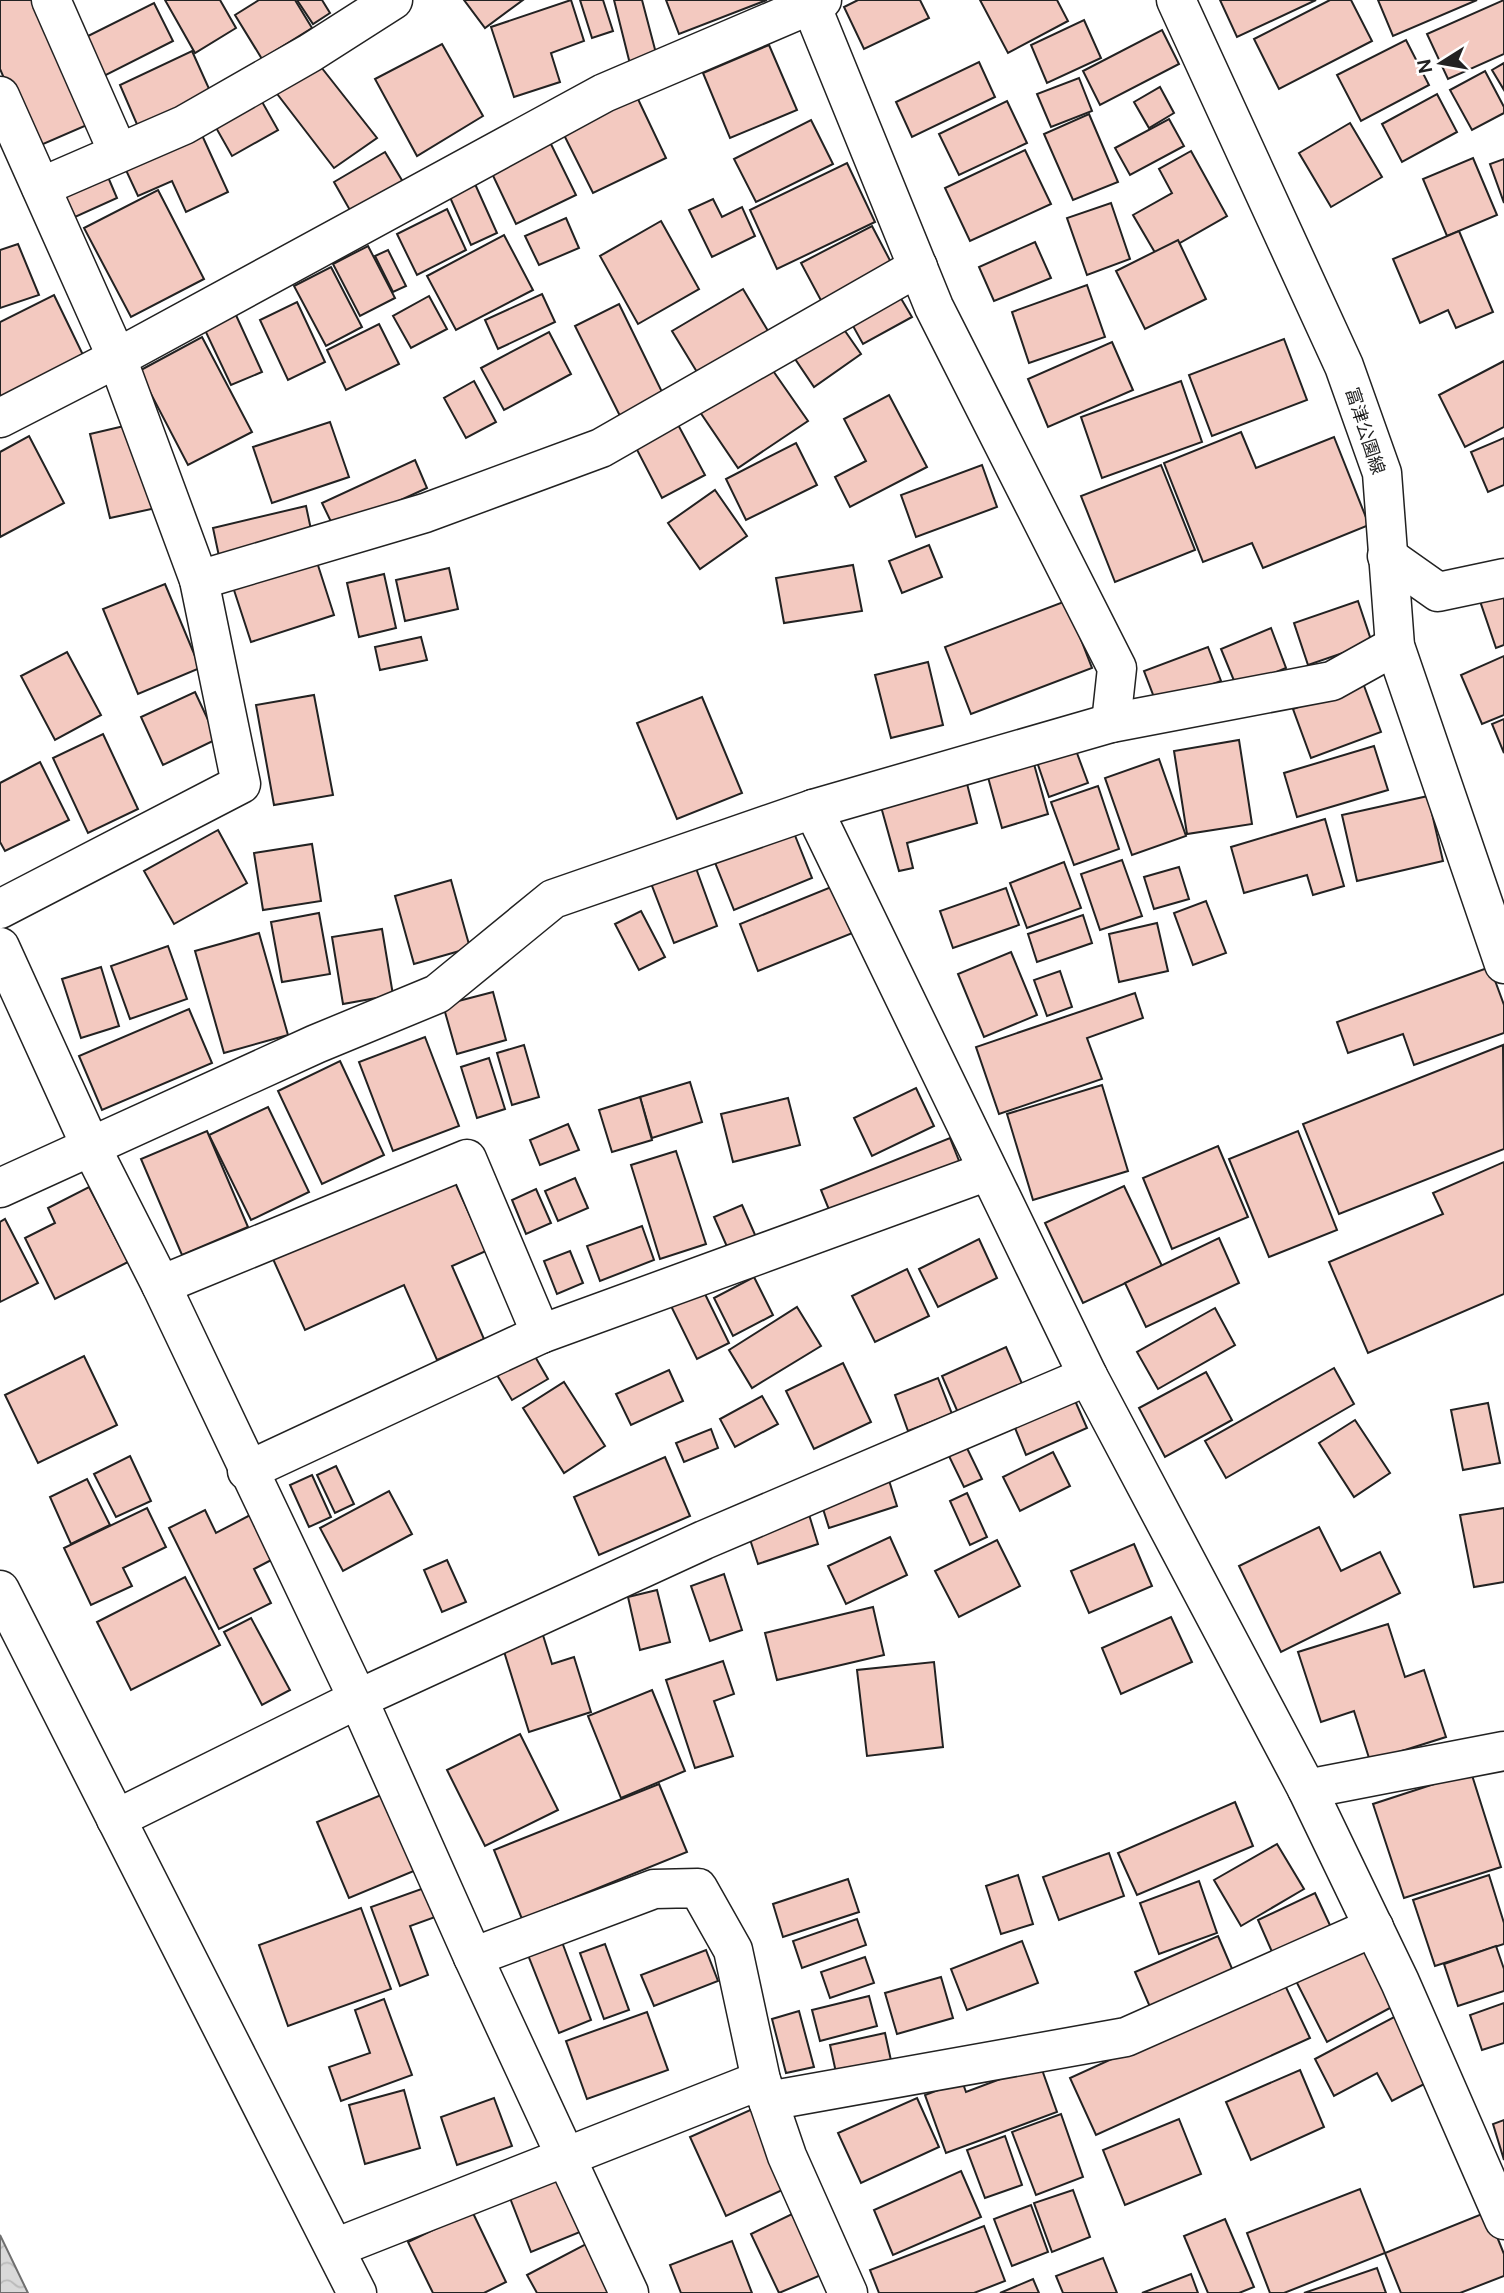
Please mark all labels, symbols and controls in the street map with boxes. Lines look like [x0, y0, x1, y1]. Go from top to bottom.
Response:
north arrow [1406, 28, 1476, 98]
text: N [1411, 57, 1438, 75]
street label: 富津公園線 [1340, 384, 1390, 478]

